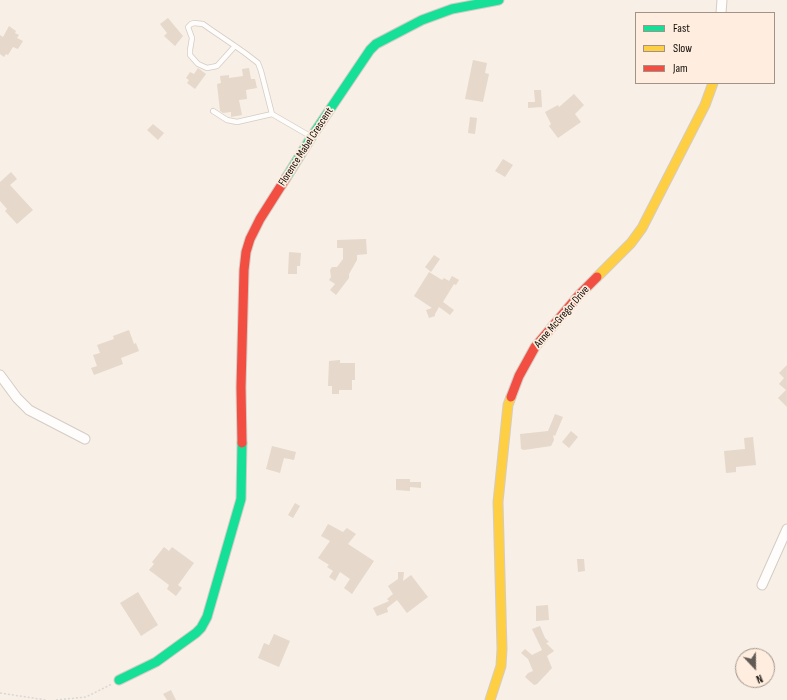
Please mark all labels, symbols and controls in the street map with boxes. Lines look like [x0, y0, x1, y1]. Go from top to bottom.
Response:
legend [635, 12, 775, 84]
text: Fast [673, 21, 690, 36]
text: Slow [673, 41, 692, 56]
text: Jam [673, 61, 688, 76]
street label: Florence Mabel Crescent [276, 105, 336, 189]
street label: Anne McGregor Drive [532, 283, 592, 351]
north arrow [735, 648, 775, 688]
text: N [754, 672, 764, 686]

